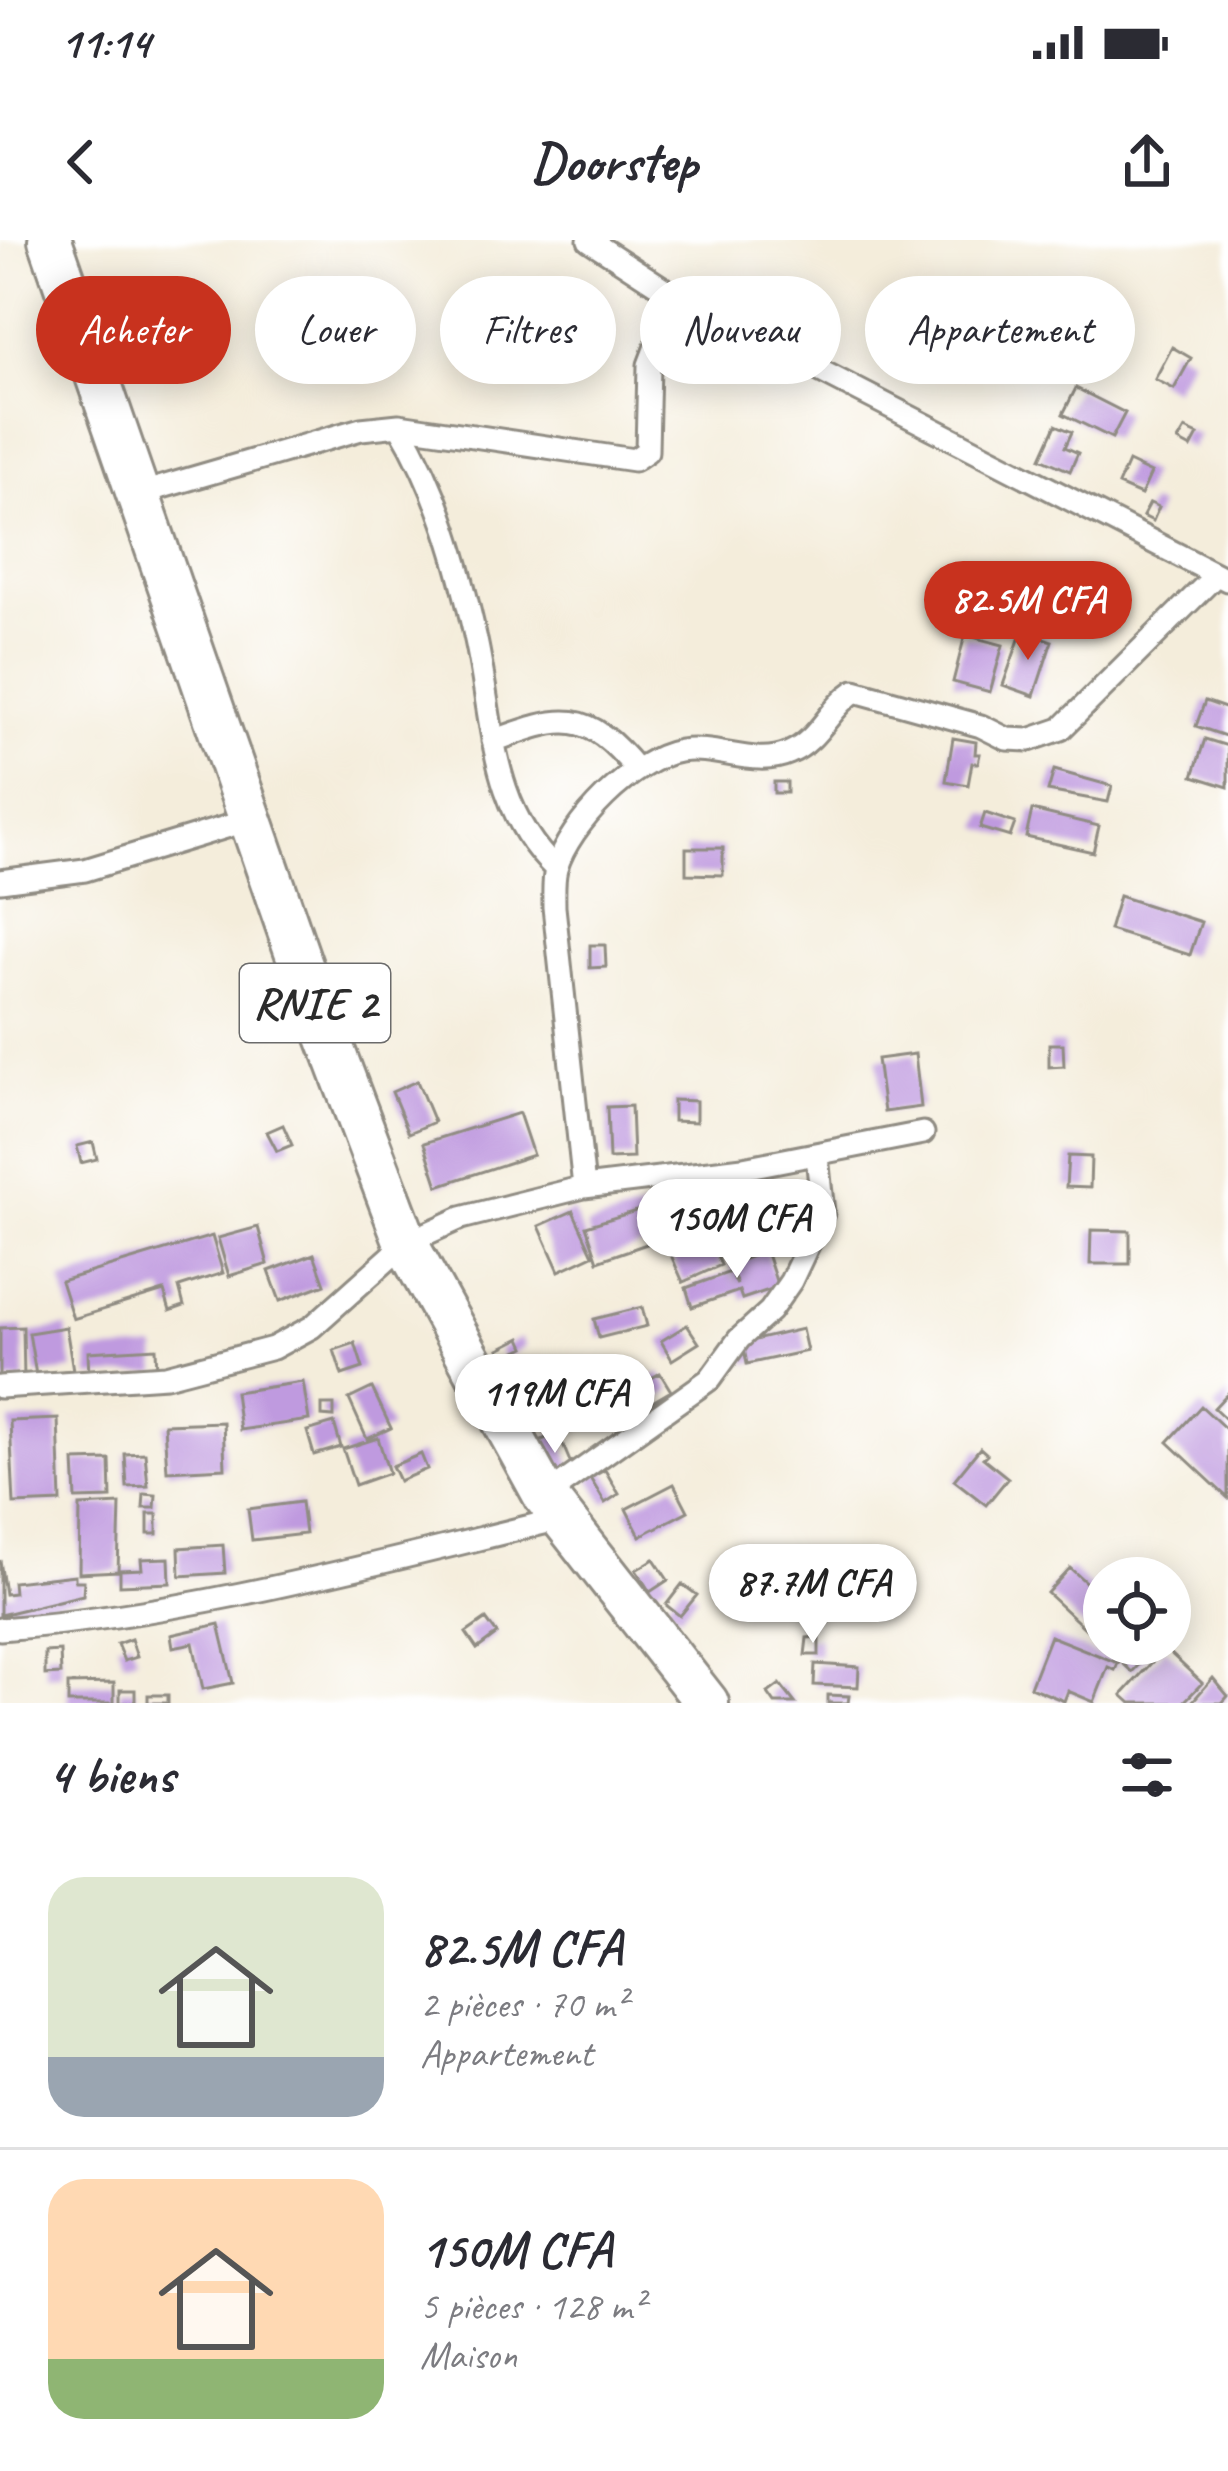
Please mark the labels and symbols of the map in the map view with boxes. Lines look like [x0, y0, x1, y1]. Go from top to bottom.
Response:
pin: 82.5M CFA [891, 561, 1165, 663]
road number: RNIE 2 [240, 964, 390, 1042]
pin: 150M CFA [613, 1179, 861, 1281]
pin: 119M CFA [431, 1354, 679, 1456]
pin: 87.7M CFA [676, 1544, 950, 1646]

